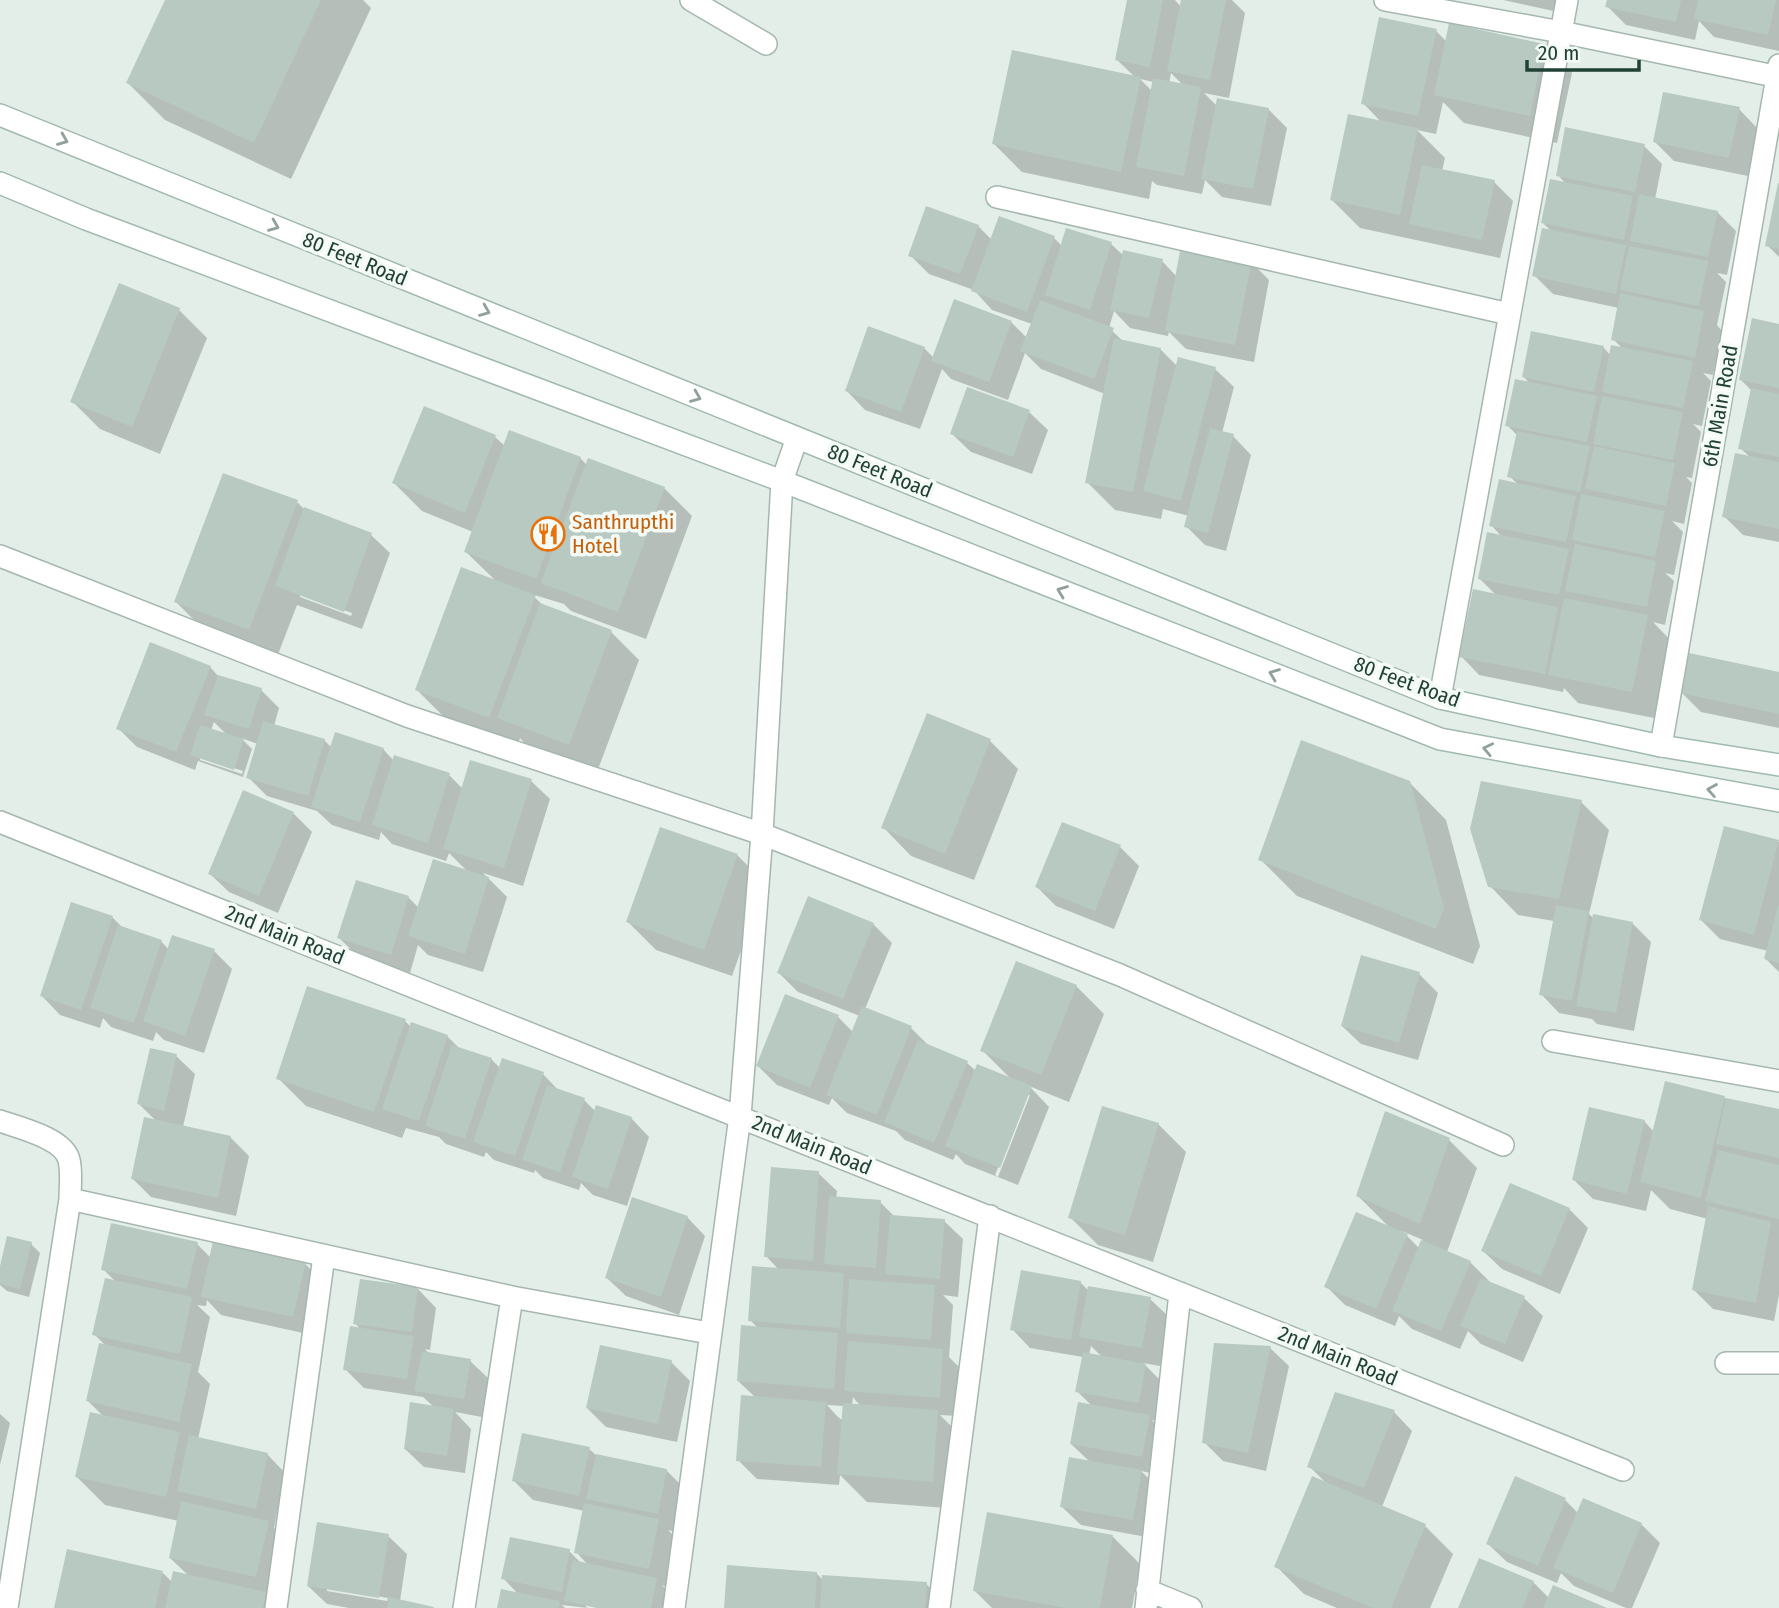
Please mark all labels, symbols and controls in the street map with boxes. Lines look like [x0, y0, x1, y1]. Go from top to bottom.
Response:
scale bar [1527, 28, 1639, 72]
text: 20 m [1538, 40, 1579, 66]
one-way arrow [57, 132, 69, 146]
one-way arrow [267, 218, 279, 232]
street label: 80 Feet Road [299, 226, 411, 292]
one-way arrow [478, 303, 490, 317]
street label: 6th Main Road [1696, 343, 1744, 469]
one-way arrow [689, 388, 701, 402]
street label: 80 Feet Road [824, 438, 936, 504]
place label: Santhrupthi Hotel [572, 509, 674, 559]
restaurant icon: Santhrupthi Hotel [529, 515, 567, 553]
one-way arrow [1056, 585, 1068, 599]
street label: 80 Feet Road [1350, 651, 1464, 713]
one-way arrow [1268, 669, 1280, 683]
one-way arrow [1482, 742, 1494, 757]
one-way arrow [1706, 783, 1718, 798]
street label: 2nd Main Road [221, 899, 349, 971]
street label: 2nd Main Road [748, 1109, 876, 1181]
street label: 2nd Main Road [1274, 1320, 1402, 1392]

